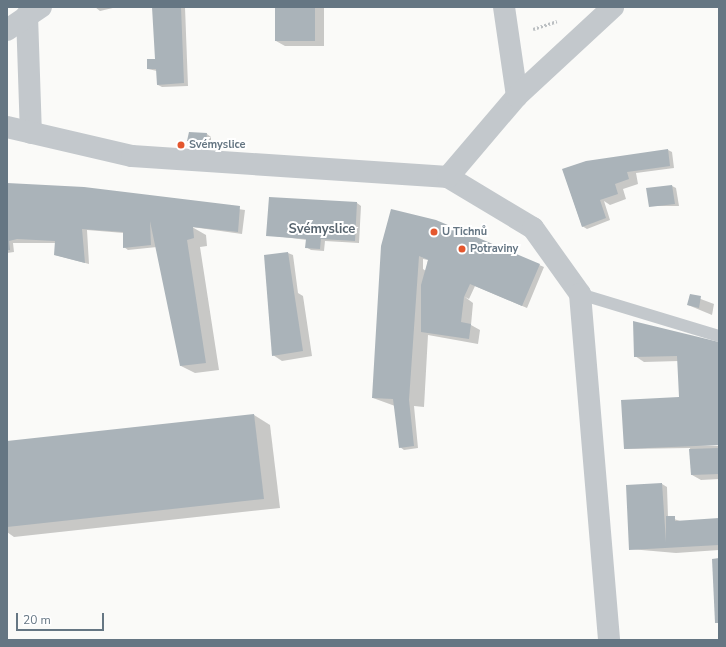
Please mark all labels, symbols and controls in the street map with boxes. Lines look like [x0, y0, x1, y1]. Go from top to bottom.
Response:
place label: Svémyslice [189, 138, 245, 152]
marker: Svémyslice [176, 140, 186, 150]
district label: Svémyslice [289, 221, 355, 237]
place label: U Tichnů [442, 225, 487, 239]
marker: U Tichnů [429, 227, 439, 237]
place label: Potraviny [470, 242, 518, 256]
marker: Potraviny [457, 244, 467, 254]
scale bar [18, 605, 106, 631]
text: 20 m [23, 612, 51, 628]

